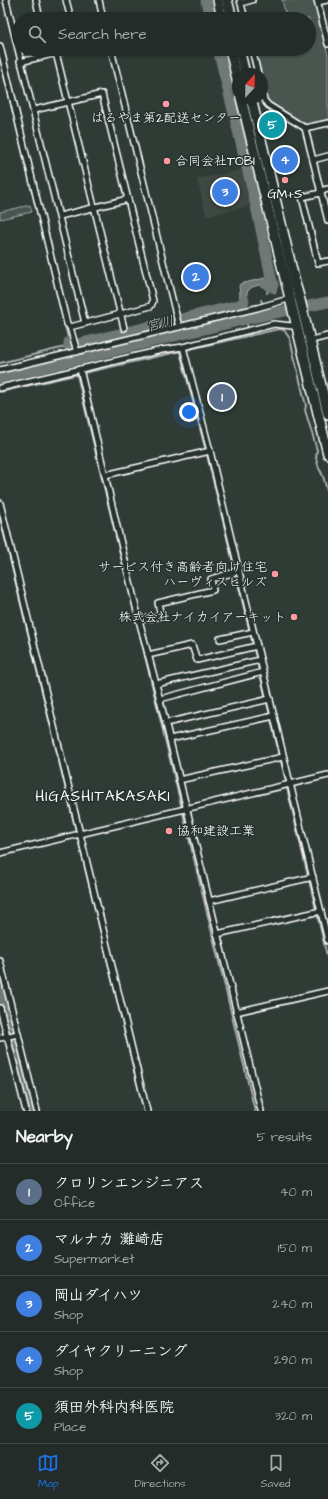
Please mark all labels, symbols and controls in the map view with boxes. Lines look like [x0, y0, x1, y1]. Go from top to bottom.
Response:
search box [12, 12, 316, 56]
icon: search [26, 23, 48, 45]
text: Search here [58, 24, 147, 45]
north arrow [232, 68, 268, 104]
marker: はるやま第2配送センター [161, 99, 171, 109]
place label: はるやま第2配送センター [91, 109, 241, 127]
pin: 5 [259, 110, 285, 140]
pin: 4 [272, 145, 298, 175]
place label: 合同会社TOBI [175, 152, 255, 170]
marker: 合同会社TOBI [162, 156, 172, 166]
marker: GM+S [280, 175, 290, 185]
pin: 3 [212, 177, 238, 207]
place label: GM+S [268, 185, 302, 203]
pin: 2 [183, 262, 209, 292]
water label: 宮川 [144, 311, 176, 337]
pin: 1 [209, 382, 235, 412]
your location [179, 402, 199, 422]
place label: サービス付き高齢者向け住宅 ハーヴィスヒルズ [98, 558, 267, 591]
marker: サービス付き高齢者向け住宅 ハーヴィスヒルズ [270, 569, 280, 579]
place label: 株式会社ナイカイアーキット [119, 608, 286, 626]
marker: 株式会社ナイカイアーキット [289, 612, 299, 622]
district label: HIGASHITAKASAKI [35, 786, 171, 807]
place label: 協和建設工業 [177, 822, 255, 840]
marker: 協和建設工業 [164, 826, 174, 836]
text: Nearby [16, 1125, 73, 1149]
text: 5 results [256, 1128, 312, 1146]
text: クロリンエンジニアス [54, 1173, 204, 1194]
text: 1 [28, 1183, 30, 1201]
text: 40 m [280, 1183, 312, 1201]
text: Office [54, 1194, 95, 1212]
text: マルナカ 灘崎店 [54, 1229, 165, 1250]
text: 2 [25, 1239, 33, 1257]
text: 150 m [278, 1239, 312, 1257]
text: Supermarket [54, 1250, 135, 1268]
text: 岡山ダイハツ [54, 1285, 143, 1306]
text: 3 [26, 1295, 32, 1313]
text: 240 m [272, 1295, 312, 1313]
text: Shop [54, 1306, 83, 1324]
text: ダイヤクリーニング [54, 1341, 188, 1362]
text: 4 [25, 1351, 33, 1369]
text: 290 m [274, 1351, 312, 1369]
text: Shop [54, 1362, 83, 1380]
text: 須田外科内科医院 [54, 1397, 174, 1418]
text: 5 [24, 1407, 34, 1425]
text: 320 m [274, 1407, 312, 1425]
text: Place [54, 1418, 86, 1436]
tab: Map [37, 1452, 59, 1491]
tab: Directions [134, 1452, 186, 1491]
tab: Saved [261, 1452, 291, 1491]

